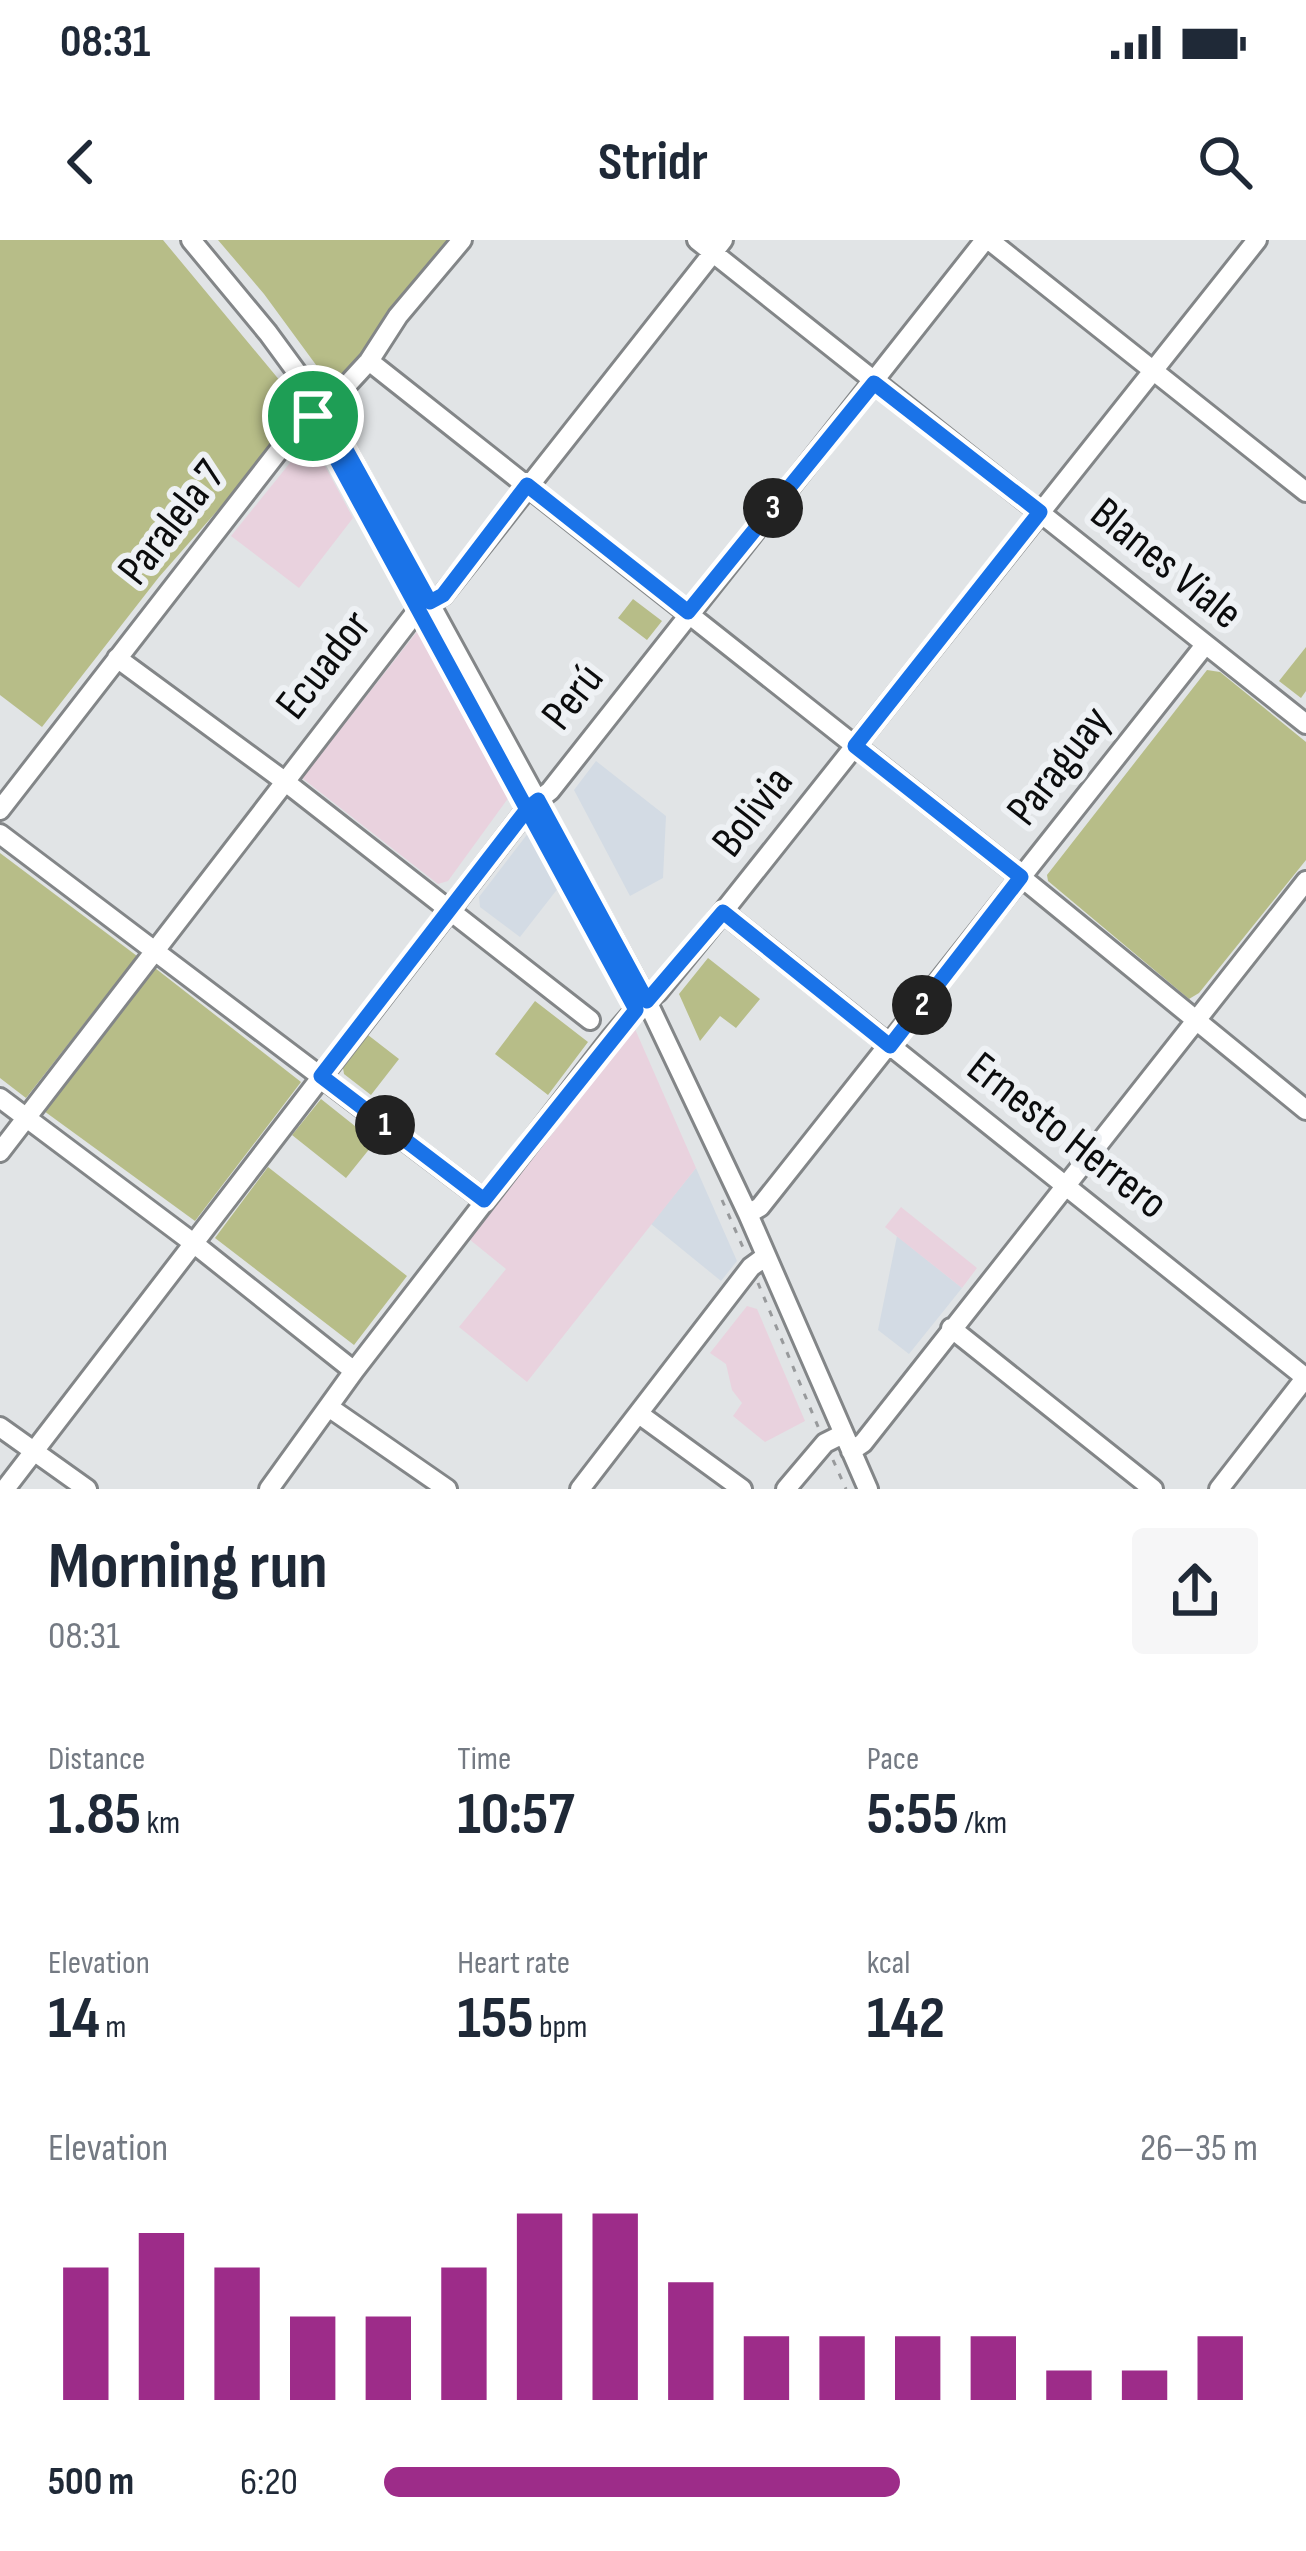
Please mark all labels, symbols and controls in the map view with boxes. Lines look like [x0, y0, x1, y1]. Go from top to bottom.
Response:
text: 08:31 [60, 15, 151, 70]
icon: back [48, 129, 114, 195]
icon: search [1192, 129, 1258, 195]
text: Stridr [598, 130, 708, 195]
pin [262, 365, 364, 467]
icon: arrive [280, 383, 346, 449]
street label: Paralela 7 [106, 450, 238, 596]
pin: 3 [743, 478, 803, 538]
street label: Blanes Viale [1079, 486, 1253, 642]
text: 3 [766, 488, 780, 528]
street label: Ecuador [265, 600, 384, 730]
street label: Perú [530, 653, 616, 741]
street label: Paraguay [995, 695, 1123, 837]
street label: Bolivia [701, 756, 805, 868]
pin: 2 [892, 975, 952, 1035]
text: 2 [915, 985, 929, 1025]
street label: Ernesto Herrero [956, 1041, 1178, 1231]
pin: 1 [355, 1095, 415, 1155]
text: 1 [379, 1105, 391, 1145]
text: Morning run [48, 1528, 328, 1607]
button: share [1132, 1528, 1258, 1654]
text: 08:31 [48, 1613, 120, 1660]
text: Distance [48, 1739, 145, 1779]
text: Time [457, 1739, 511, 1779]
text: Pace [867, 1739, 919, 1779]
text: 1.85 [48, 1779, 141, 1851]
text: 10:57 [457, 1779, 574, 1851]
text: 5:55 [867, 1779, 959, 1851]
text: km [141, 1803, 180, 1843]
text: /km [959, 1803, 1007, 1843]
text: Elevation [48, 1943, 150, 1983]
text: Heart rate [457, 1943, 570, 1983]
text: kcal [867, 1943, 910, 1983]
text: 14 [48, 1983, 100, 2055]
text: 155 [457, 1983, 534, 2055]
text: 142 [867, 1983, 945, 2055]
text: m [100, 2007, 126, 2047]
text: bpm [534, 2007, 587, 2047]
text: Elevation [48, 2125, 168, 2172]
text: 26–35 m [1140, 2125, 1258, 2172]
text: 500 m [48, 2459, 134, 2506]
text: 6:20 [240, 2459, 298, 2506]

